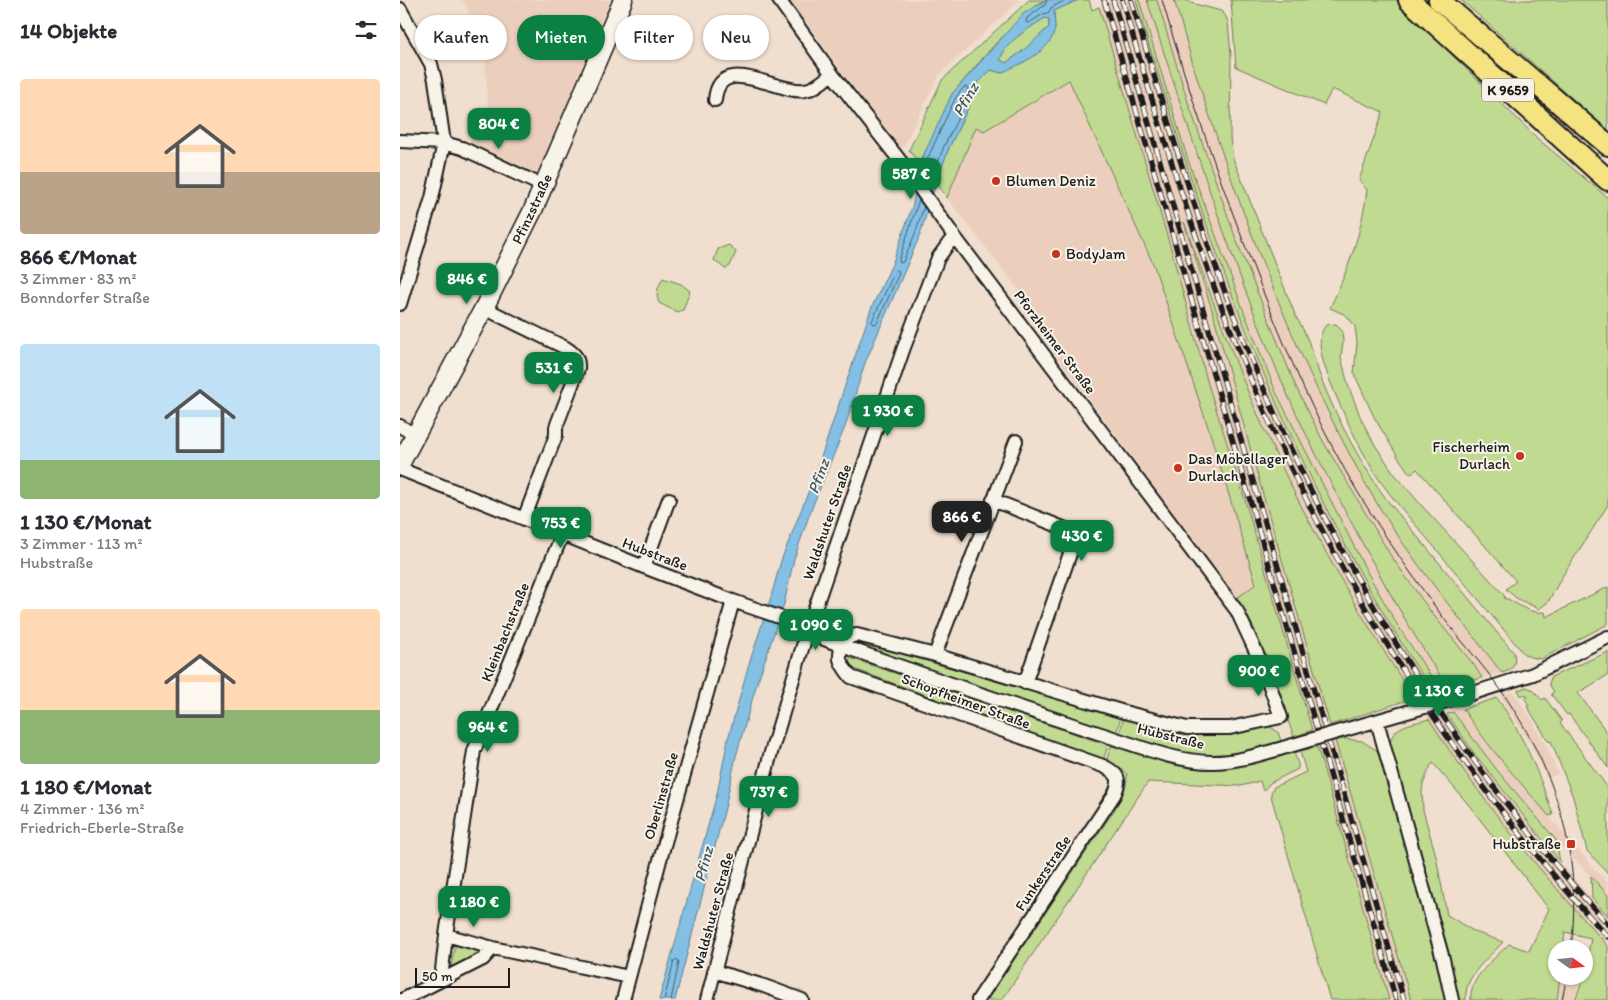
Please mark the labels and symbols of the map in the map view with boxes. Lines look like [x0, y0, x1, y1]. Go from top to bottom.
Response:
water label: Pfinz [948, 78, 983, 119]
road number: K 9659 [1482, 78, 1534, 102]
pin: 804 € [464, 108, 534, 150]
pin: 587 € [876, 158, 946, 200]
street label: Pfinzstraße [508, 171, 556, 247]
place label: Blumen Deniz [1006, 172, 1096, 190]
marker: Blumen Deniz [990, 175, 1002, 187]
place label: BodyJam [1066, 245, 1126, 263]
marker: BodyJam [1050, 248, 1062, 260]
pin: 846 € [432, 262, 502, 305]
street label: Pforzheimer Straße [1010, 287, 1100, 397]
pin: 531 € [519, 352, 589, 394]
pin: 1 930 € [842, 394, 934, 437]
place label: Fischerheim Durlach [1433, 438, 1510, 473]
place label: Das Möbellager Durlach [1188, 450, 1288, 485]
marker: Fischerheim Durlach [1514, 450, 1526, 462]
water label: Pfinz [803, 455, 834, 496]
street label: Waldshuter Straße [799, 462, 855, 582]
marker: Das Möbellager Durlach [1172, 462, 1184, 474]
pin: 866 € [927, 500, 997, 543]
pin: 753 € [526, 506, 596, 549]
pin: 430 € [1047, 520, 1117, 562]
street label: Hubstraße [620, 533, 690, 575]
street label: Kleinbachstraße [477, 580, 533, 684]
pin: 1 090 € [770, 608, 862, 651]
pin: 900 € [1224, 654, 1294, 697]
street label: Schopfheimer Straße [899, 669, 1033, 733]
pin: 1 130 € [1393, 674, 1485, 717]
pin: 964 € [453, 710, 523, 753]
street label: Hubstraße [1136, 719, 1206, 753]
street label: Oberlinstraße [640, 750, 682, 842]
pin: 737 € [734, 776, 804, 818]
street label: Funkerstraße [1011, 832, 1075, 914]
place label: Hubstraße [1492, 835, 1561, 853]
marker: Hubstraße [1565, 838, 1577, 850]
water label: Pfinz [690, 843, 718, 884]
street label: Waldshuter Straße [689, 850, 737, 972]
pin: 1 180 € [428, 886, 520, 928]
north arrow [1548, 940, 1592, 985]
scale bar [415, 965, 510, 988]

